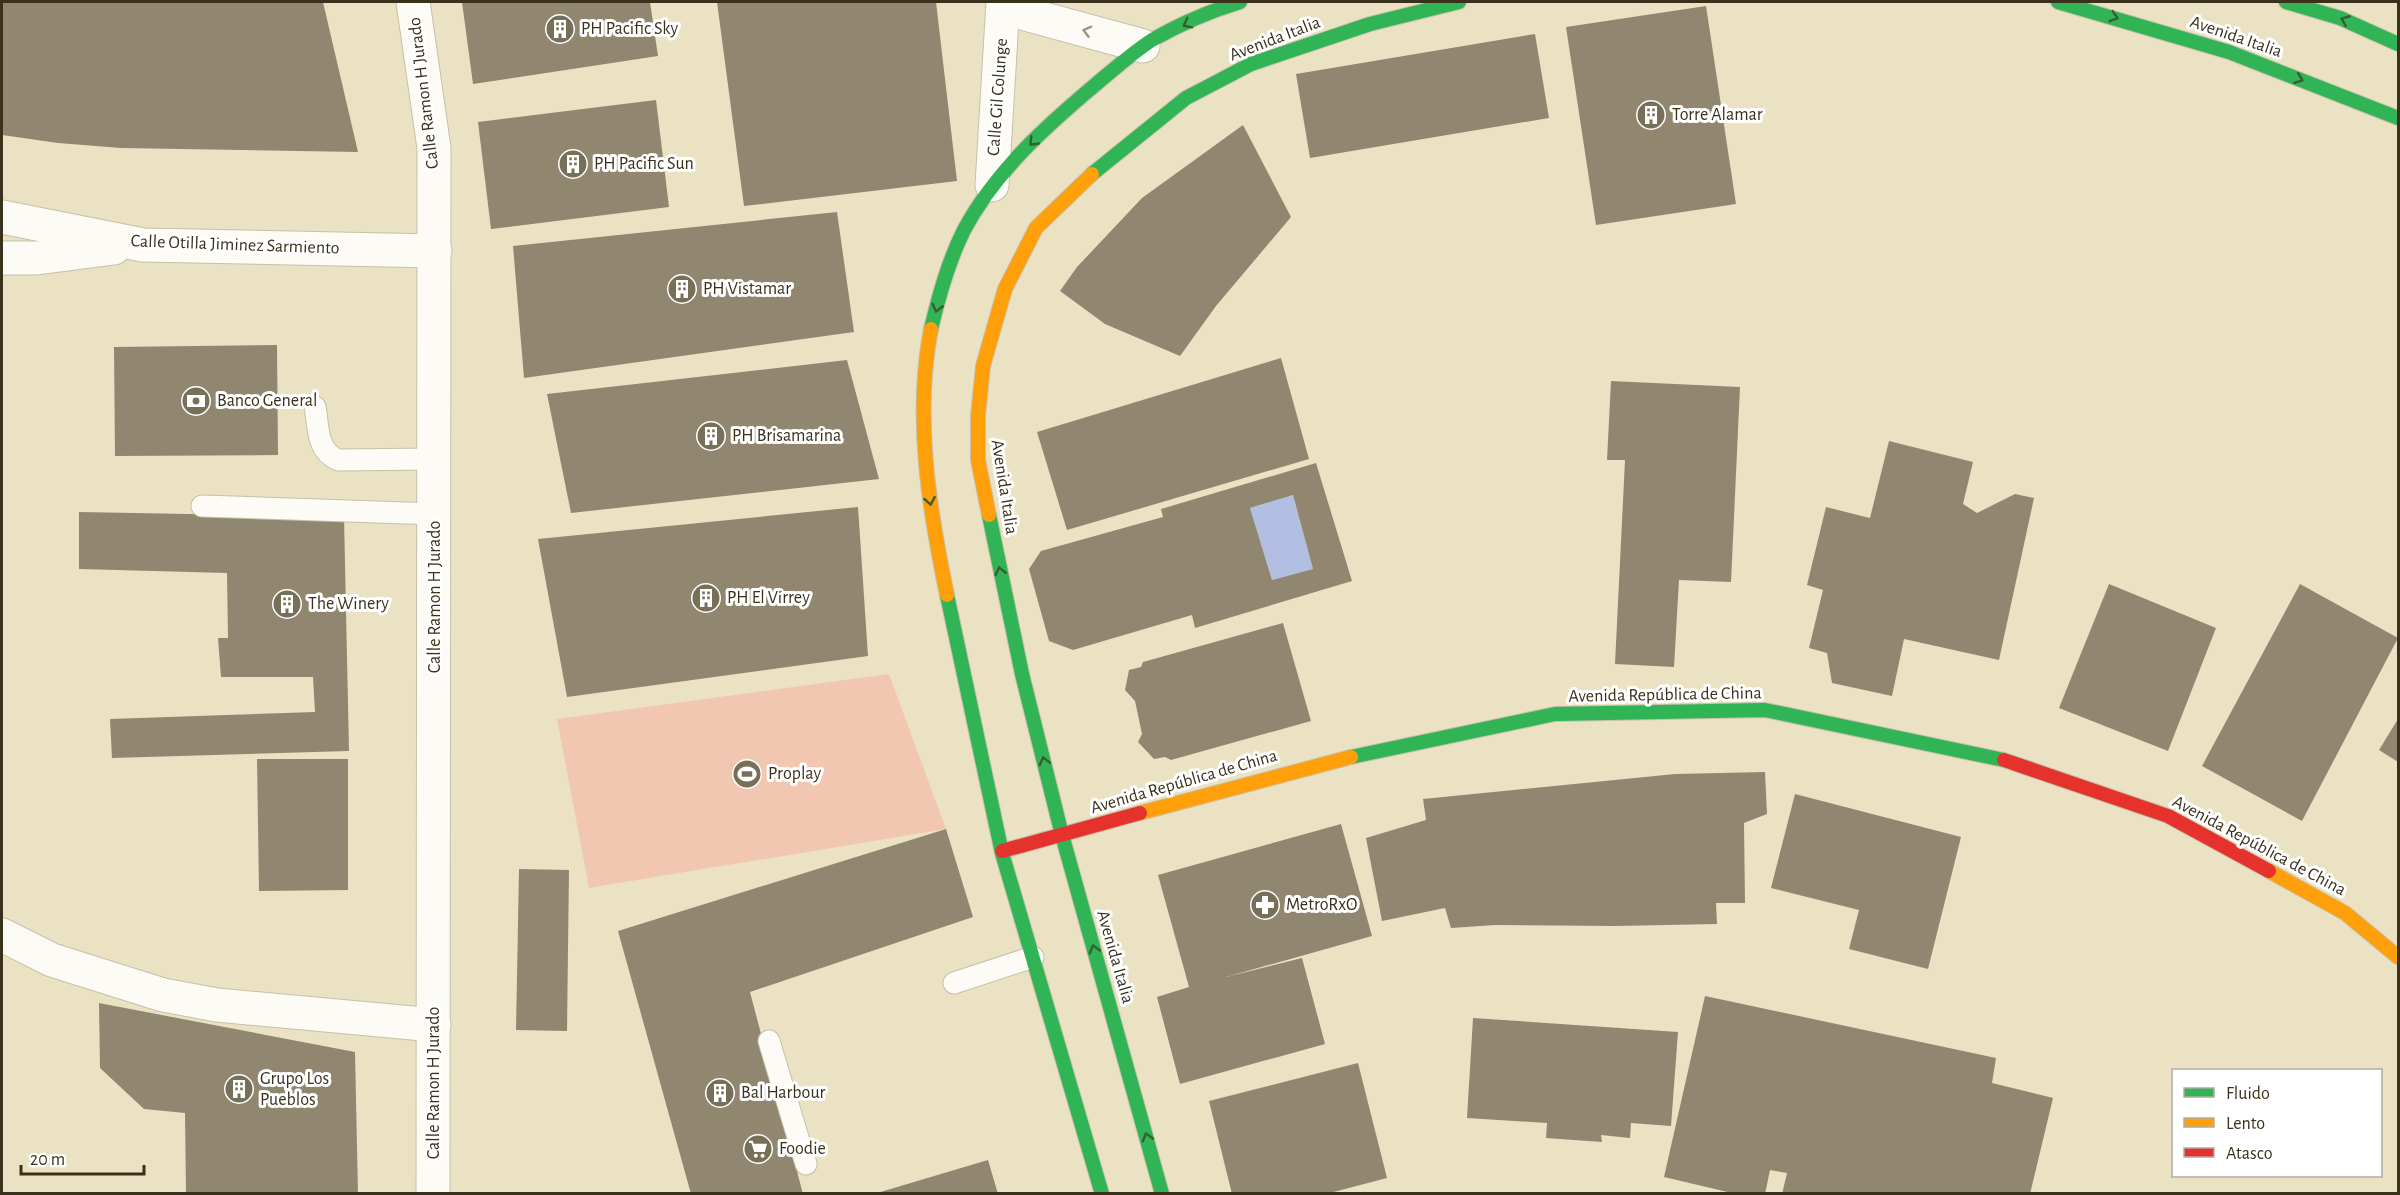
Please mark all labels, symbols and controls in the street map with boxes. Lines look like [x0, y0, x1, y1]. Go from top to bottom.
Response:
one-way arrow [2108, 10, 2119, 22]
building icon: PH Pacific Sky [544, 13, 576, 45]
street label: Avenida Italia [1227, 13, 1323, 65]
street label: Avenida Italia [2188, 13, 2284, 61]
one-way arrow [2340, 15, 2351, 27]
street label: Calle Ramon H Jurado [406, 16, 442, 170]
one-way arrow [1182, 17, 1193, 29]
place label: PH Pacific Sky [581, 20, 679, 38]
one-way arrow [1082, 26, 1093, 38]
street label: Calle Gil Colunge [985, 37, 1011, 157]
one-way arrow [2293, 72, 2304, 84]
building icon: Torre Alamar [1635, 99, 1667, 131]
place label: Torre Alamar [1672, 106, 1763, 124]
one-way arrow [1029, 136, 1040, 146]
building icon: PH Pacific Sun [557, 148, 589, 180]
place label: PH Pacific Sun [594, 155, 694, 173]
street label: Calle Otilla Jiminez Sarmiento [130, 232, 340, 258]
building icon: PH Vistamar [666, 273, 698, 305]
place label: PH Vistamar [703, 280, 791, 298]
one-way arrow [931, 303, 944, 313]
bank icon: Banco General [180, 385, 212, 417]
place label: Banco General [217, 392, 318, 410]
building icon: PH Brisamarina [695, 420, 727, 452]
place label: PH Brisamarina [732, 427, 841, 445]
street label: Avenida Italia [988, 438, 1020, 536]
one-way arrow [923, 496, 936, 506]
street label: Calle Ramon H Jurado [426, 520, 444, 673]
one-way arrow [994, 566, 1007, 576]
building icon: PH El Virrey [690, 582, 722, 614]
building icon: The Winery [271, 588, 303, 620]
place label: PH El Virrey [727, 589, 810, 607]
place label: The Winery [308, 595, 389, 613]
street label: Avenida República de China [1568, 684, 1762, 706]
street label: Avenida República de China [1089, 747, 1279, 817]
one-way arrow [1038, 756, 1051, 766]
sports icon: Proplay [731, 758, 763, 790]
place label: Proplay [768, 765, 821, 783]
street label: Avenida República de China [2169, 793, 2349, 899]
pharmacy icon: MetroRxO [1249, 889, 1281, 921]
place label: MetroRxO [1286, 896, 1357, 914]
street label: Avenida Italia [1093, 908, 1137, 1006]
one-way arrow [1089, 944, 1101, 955]
street label: Calle Ramon H Jurado [425, 1006, 443, 1159]
legend [2172, 1069, 2382, 1177]
place label: Grupo Los Pueblos [260, 1070, 329, 1109]
building icon: Grupo Los Pueblos [223, 1073, 255, 1105]
building icon: Bal Harbour [704, 1077, 736, 1109]
place label: Bal Harbour [741, 1084, 825, 1102]
text: Fluido [2226, 1085, 2270, 1103]
text: Lento [2226, 1115, 2265, 1133]
one-way arrow [1141, 1132, 1154, 1142]
supermarket icon: Foodie [742, 1133, 774, 1165]
scale bar [21, 1138, 144, 1176]
place label: Foodie [779, 1140, 826, 1158]
text: Atasco [2226, 1145, 2273, 1163]
text: 20 m [30, 1151, 65, 1169]

